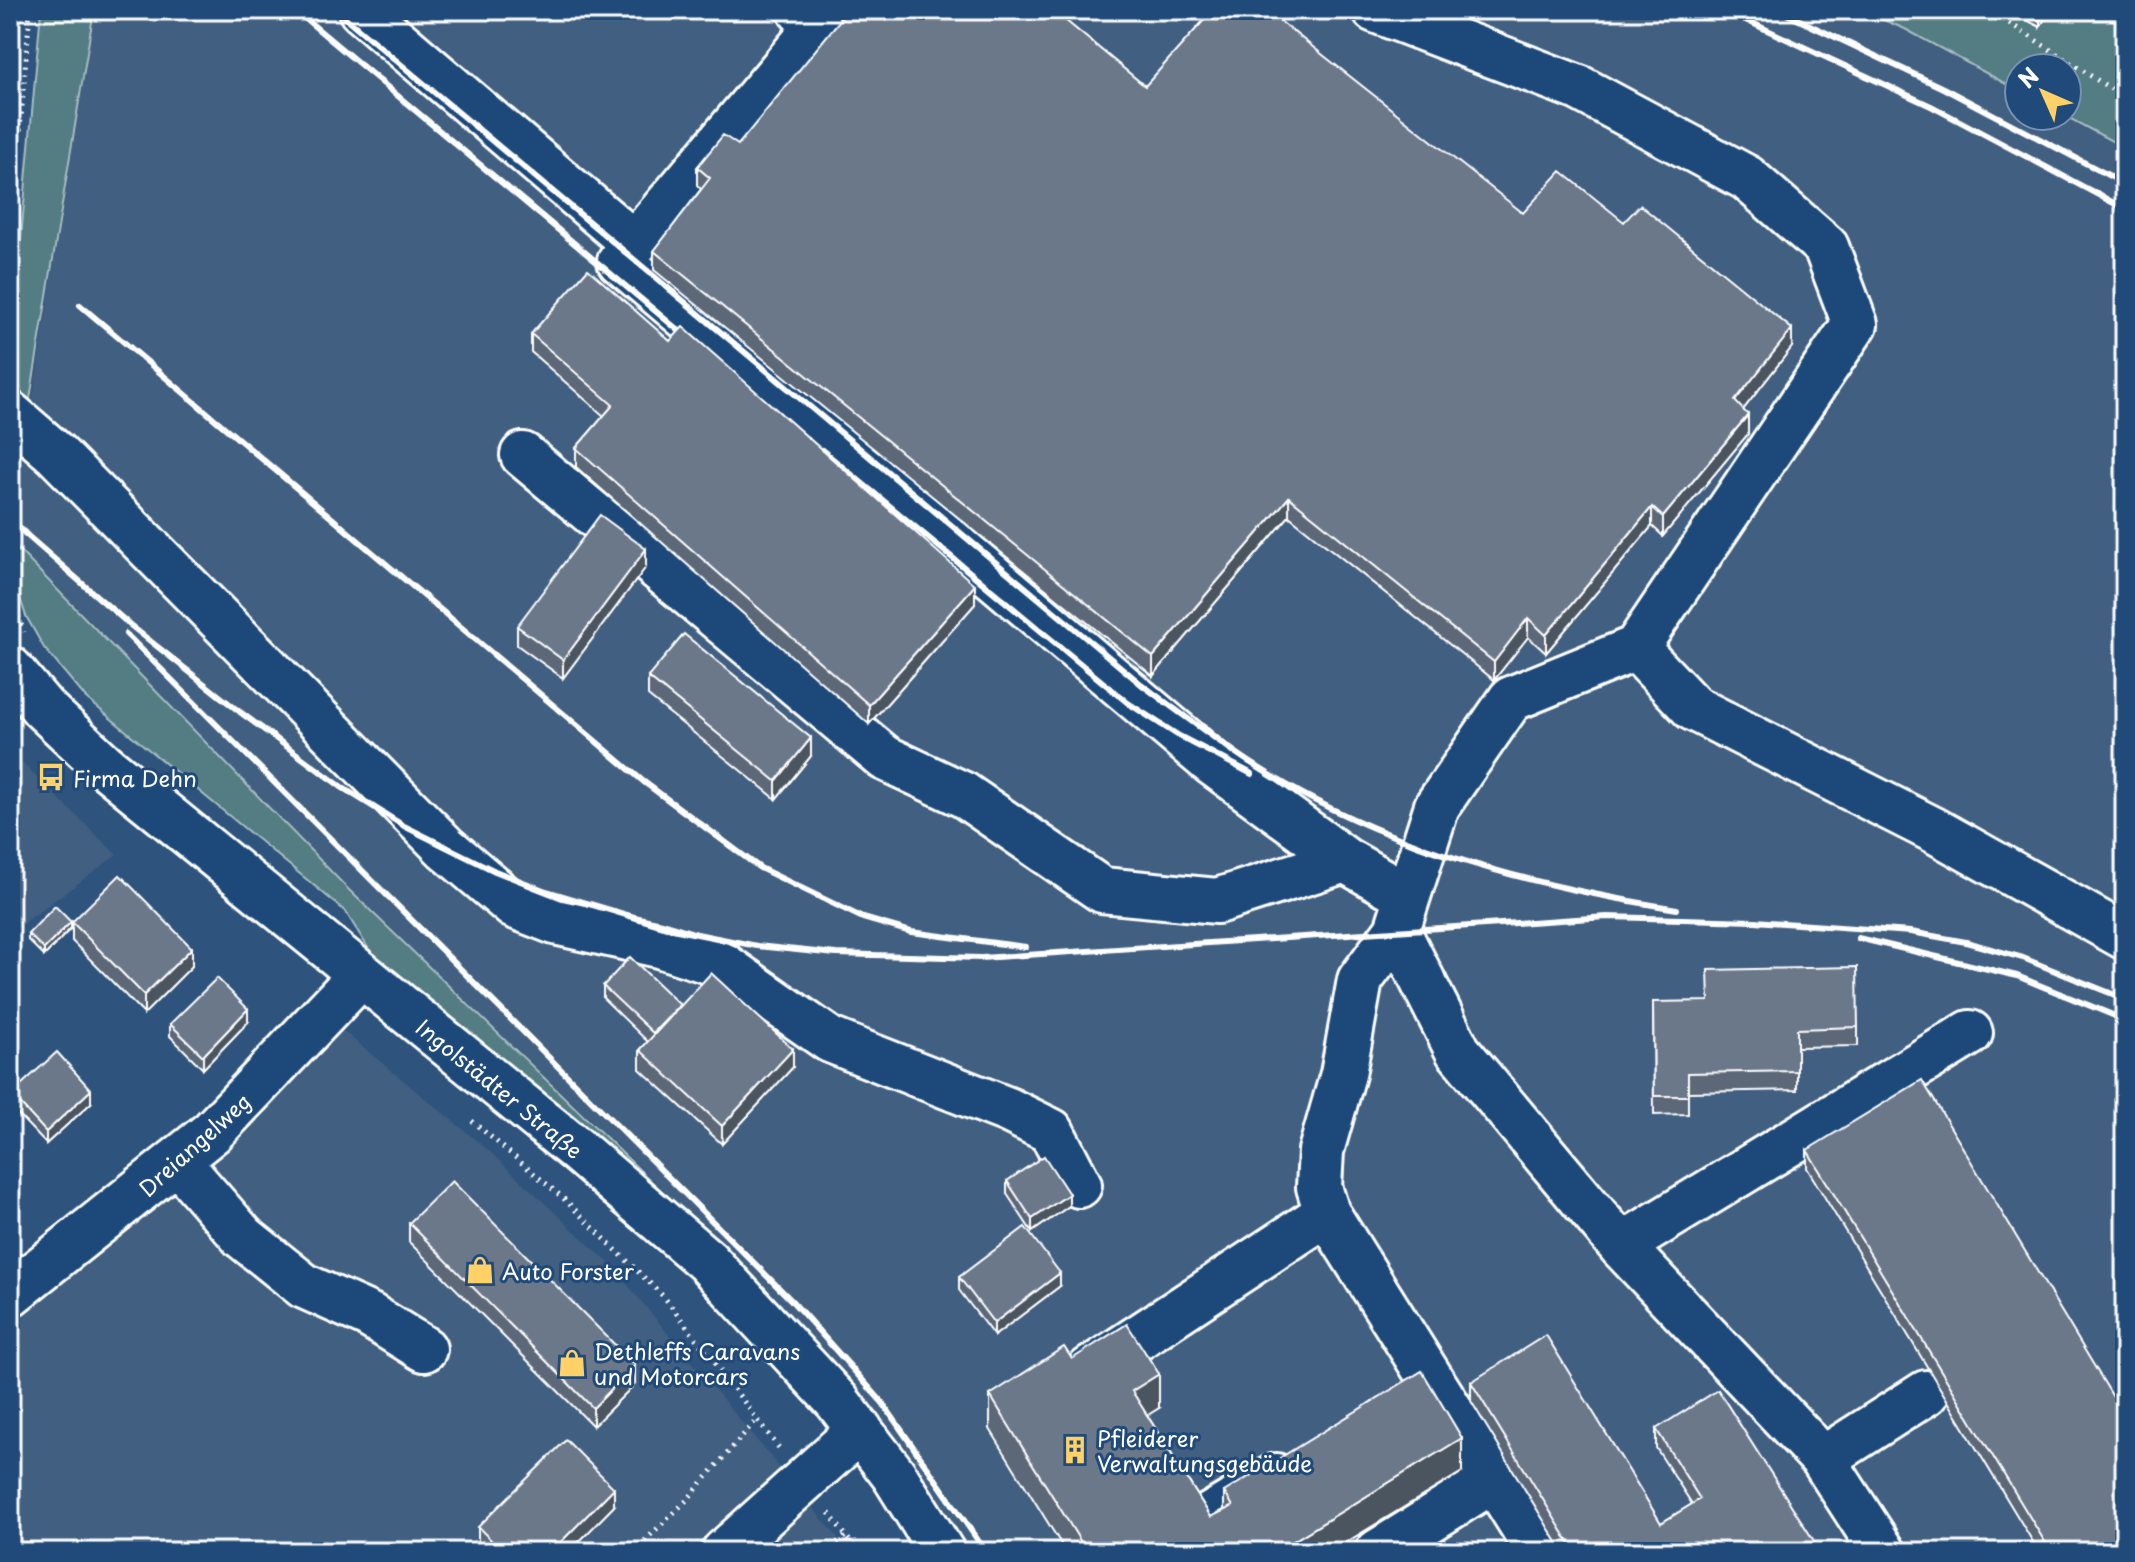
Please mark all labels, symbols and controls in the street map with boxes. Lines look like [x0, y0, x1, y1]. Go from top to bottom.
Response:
north arrow [2003, 52, 2083, 132]
text: N [2010, 59, 2046, 95]
place label: Firma Dehn [73, 761, 197, 794]
bus stop icon: Firma Dehn [36, 762, 66, 792]
street label: Ingolstädter Straße [409, 1010, 591, 1166]
street label: Dreiangelweg [131, 1085, 257, 1203]
place label: Auto Forster [502, 1254, 635, 1287]
shop icon: Auto Forster [465, 1255, 495, 1285]
place label: Dethleffs Caravans und Motorcars [594, 1334, 800, 1392]
shop icon: Dethleffs Caravans und Motorcars [557, 1348, 587, 1378]
place label: Pfleiderer Verwaltungsgebäude [1097, 1421, 1312, 1479]
building icon: Pfleiderer Verwaltungsgebäude [1060, 1435, 1090, 1465]

